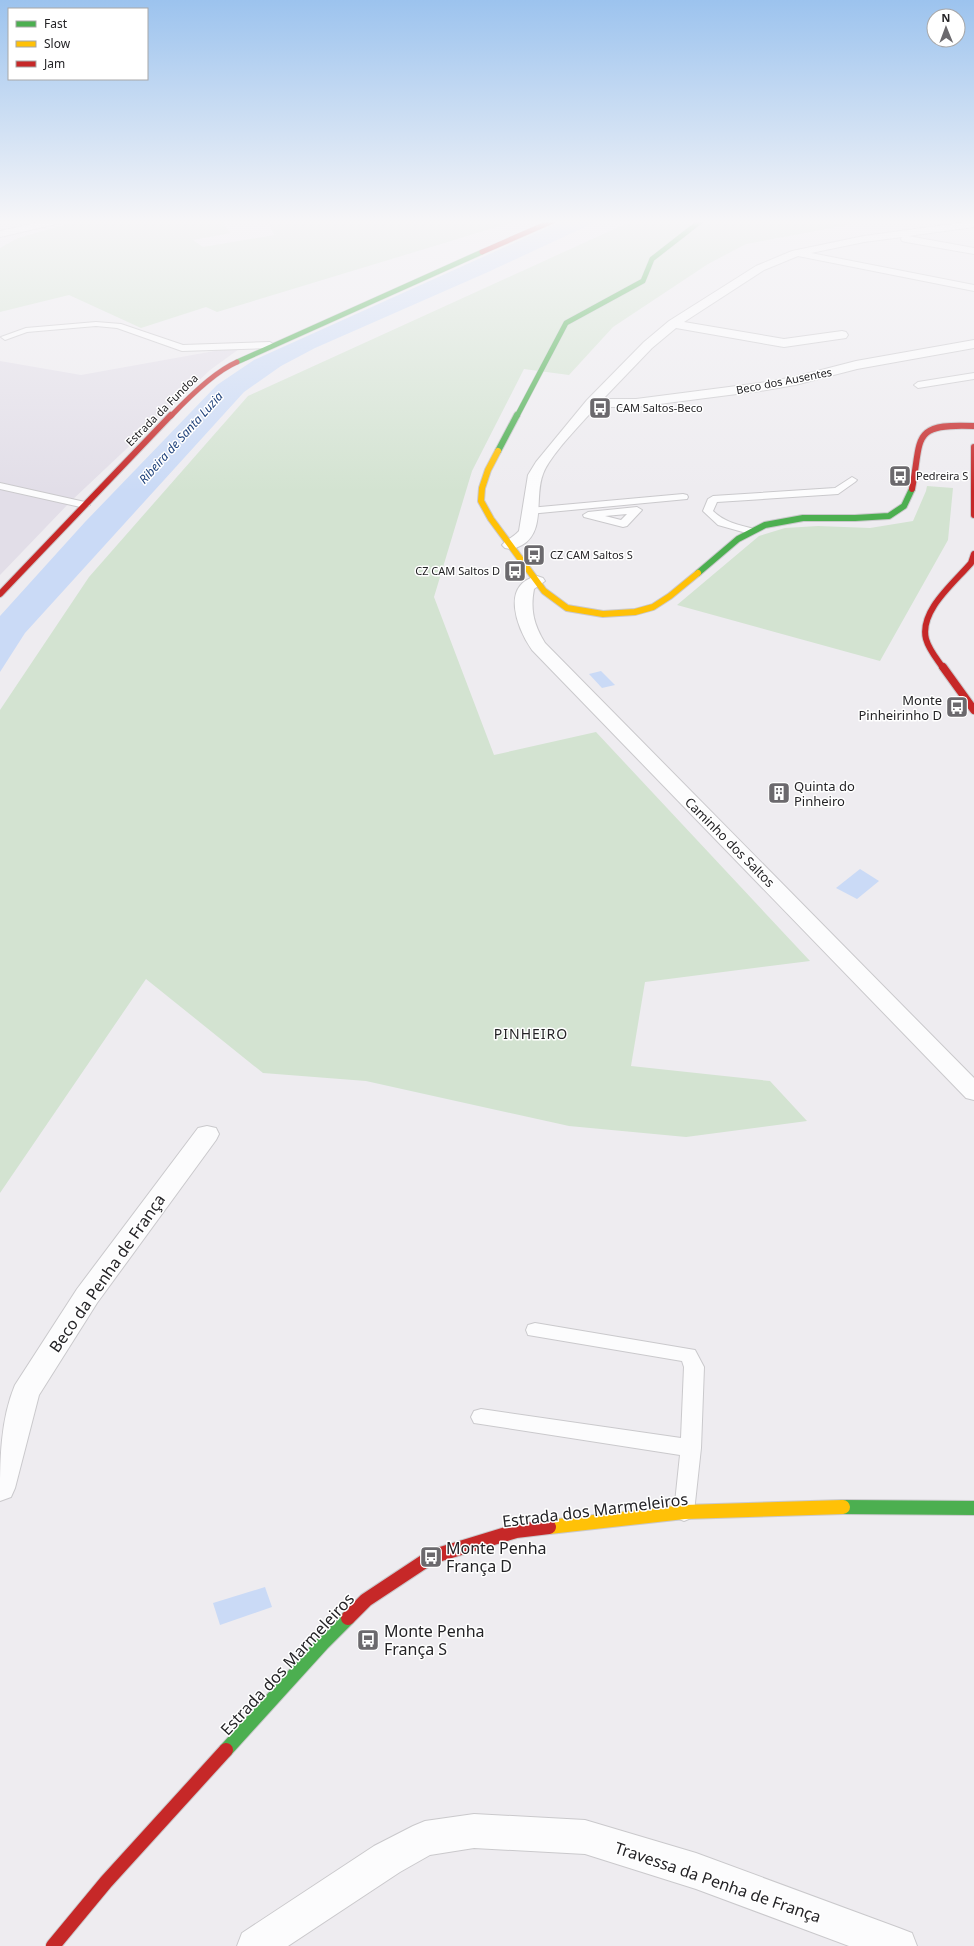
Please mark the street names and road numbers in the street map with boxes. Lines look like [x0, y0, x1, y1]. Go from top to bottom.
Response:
street label: Beco dos Ausentes [735, 364, 833, 397]
street label: Estrada da Fundoa [122, 370, 201, 449]
street label: Caminho dos Saltos [681, 793, 779, 891]
street label: Beco da Penha de França [44, 1189, 170, 1357]
street label: Estrada dos Marmeleiros [501, 1488, 689, 1532]
street label: Estrada dos Marmeleiros [215, 1588, 359, 1740]
street label: Travessa da Penha de França [612, 1836, 824, 1928]

